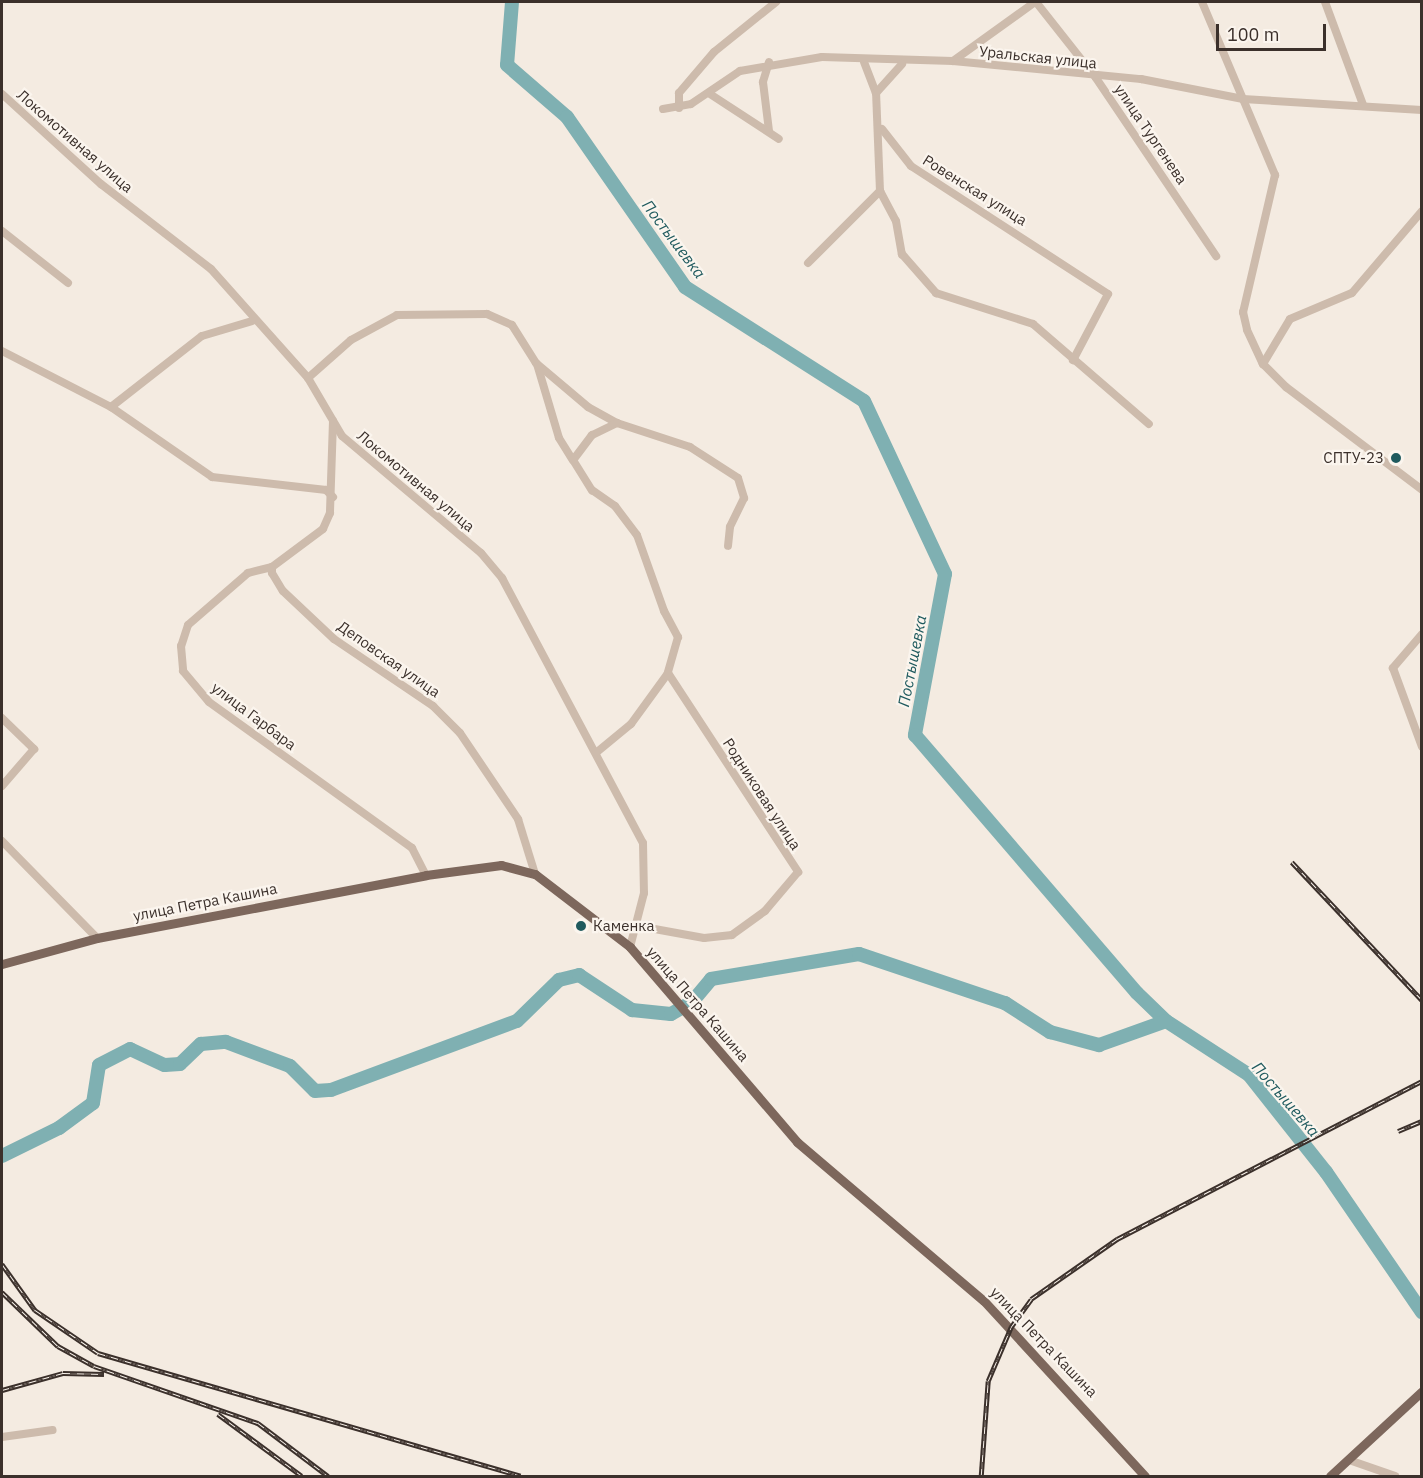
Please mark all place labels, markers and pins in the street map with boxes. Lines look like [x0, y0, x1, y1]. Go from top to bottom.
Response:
place label: СПТУ-23 [1323, 449, 1384, 467]
marker: СПТУ-23 [1389, 451, 1403, 465]
place label: Каменка [593, 917, 654, 935]
marker: Каменка [574, 919, 588, 933]

